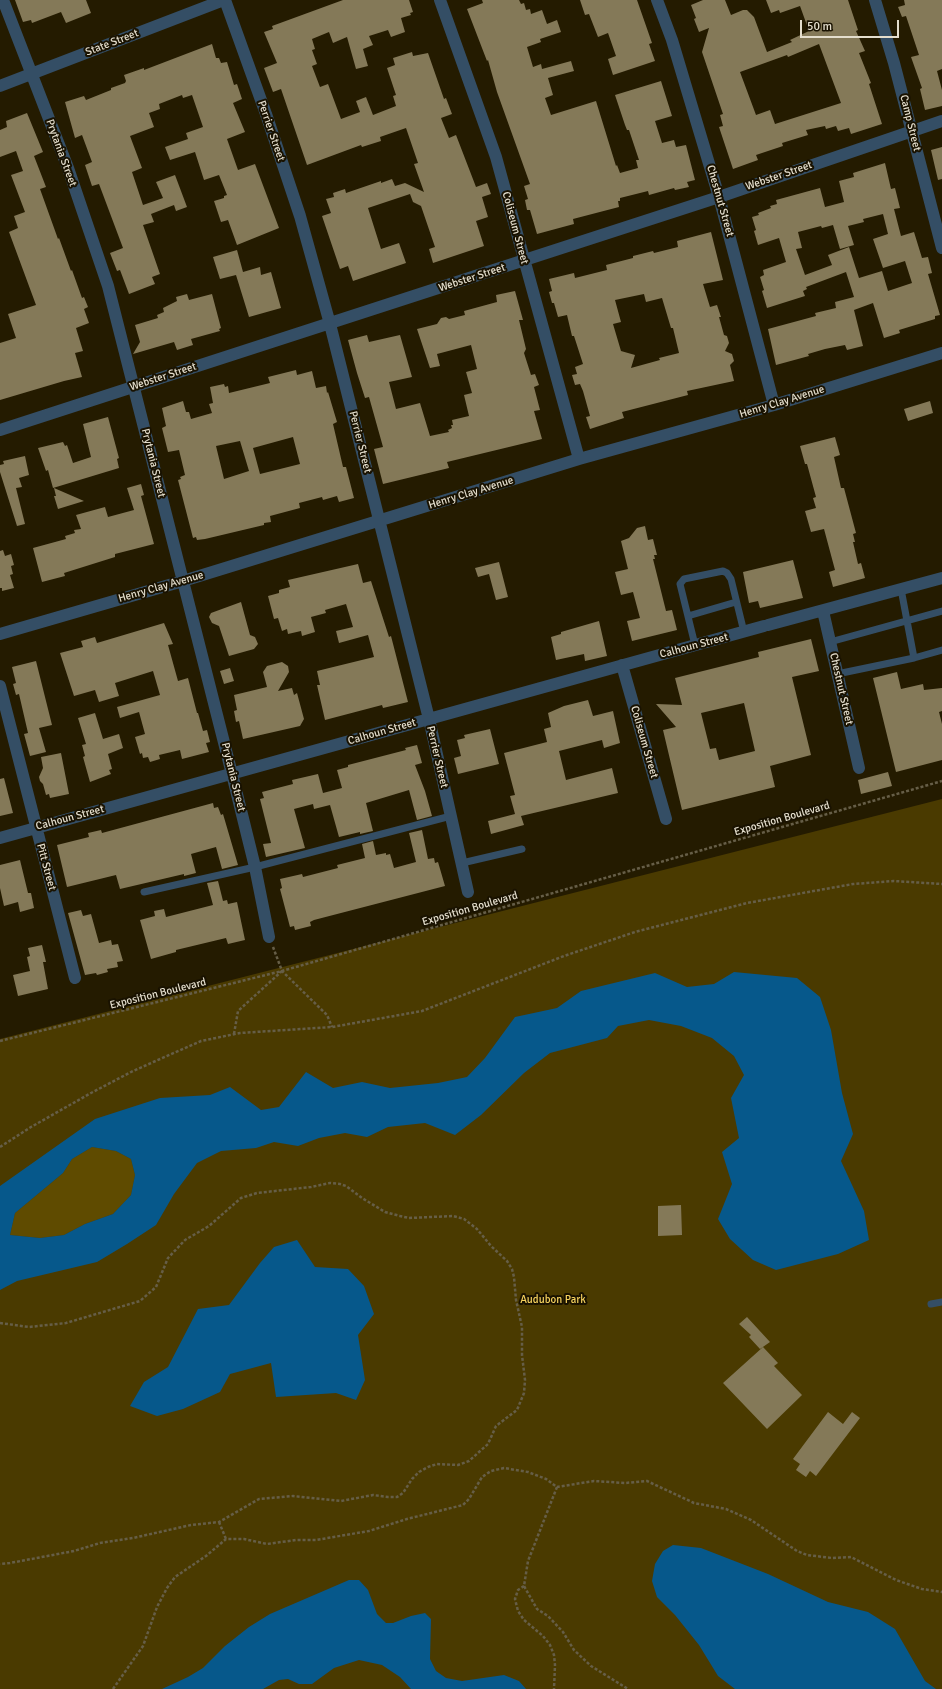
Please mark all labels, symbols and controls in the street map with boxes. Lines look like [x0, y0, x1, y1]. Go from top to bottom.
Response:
scale bar [802, 12, 901, 38]
text: 50 m [807, 19, 832, 34]
street label: State Street [84, 27, 140, 59]
street label: Camp Street [897, 93, 923, 153]
street label: Perrier Street [254, 99, 288, 163]
street label: Prytania Street [43, 118, 79, 188]
street label: Webster Street [744, 158, 814, 194]
street label: Chestnut Street [703, 164, 737, 238]
street label: Coliseum Street [499, 190, 531, 266]
street label: Webster Street [437, 261, 507, 295]
street label: Webster Street [128, 360, 198, 394]
street label: Henry Clay Avenue [738, 383, 826, 421]
street label: Perrier Street [346, 410, 374, 474]
street label: Prytania Street [138, 427, 168, 499]
street label: Henry Clay Avenue [427, 474, 515, 512]
street label: Henry Clay Avenue [117, 569, 205, 605]
street label: Calhoun Street [658, 631, 730, 661]
street label: Chestnut Street [826, 652, 856, 726]
street label: Coliseum Street [627, 704, 661, 780]
street label: Calhoun Street [346, 716, 418, 748]
street label: Perrier Street [423, 725, 451, 789]
street label: Prytania Street [218, 741, 248, 813]
street label: Exposition Boulevard [733, 799, 831, 839]
street label: Calhoun Street [34, 803, 106, 833]
street label: Pitt Street [33, 842, 59, 892]
street label: Exposition Boulevard [421, 889, 519, 929]
street label: Exposition Boulevard [108, 976, 208, 1012]
park label: Audubon Park [520, 1293, 586, 1307]

